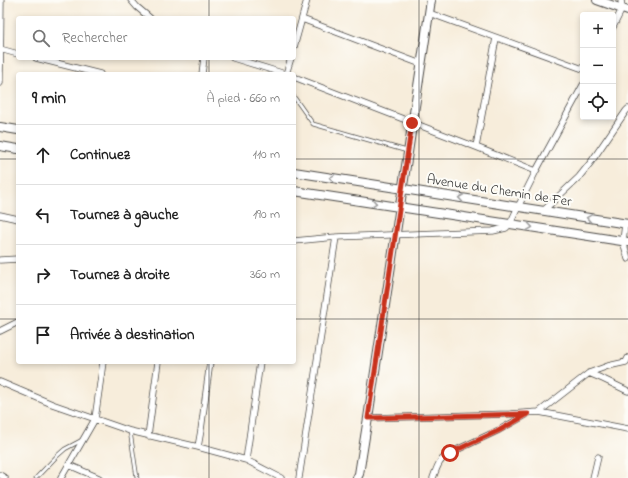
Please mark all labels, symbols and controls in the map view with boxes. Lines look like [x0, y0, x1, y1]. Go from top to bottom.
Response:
map controls [580, 12, 616, 120]
button: + [580, 12, 616, 48]
search box [16, 16, 296, 60]
icon: search [30, 27, 52, 49]
text: Rechercher [62, 27, 127, 49]
button: − [580, 48, 616, 84]
button: locate [580, 84, 616, 120]
text: 9 min [32, 86, 66, 111]
text: À pied · 660 m [207, 89, 280, 108]
route end [403, 114, 421, 132]
icon: ahead [32, 144, 54, 166]
text: Continuez [70, 144, 130, 166]
text: 110 m [253, 145, 280, 164]
street label: Avenue du Chemin de Fer [425, 169, 574, 213]
one-way arrow [329, 174, 336, 183]
one-way arrow [458, 194, 464, 203]
one-way arrow [371, 198, 377, 207]
icon: left [32, 204, 54, 226]
text: Tournez à gauche [70, 204, 178, 226]
text: 190 m [253, 205, 280, 224]
one-way arrow [586, 214, 593, 223]
one-way arrow [527, 222, 533, 231]
icon: right [32, 264, 54, 286]
text: Tournez à droite [70, 264, 170, 286]
text: 360 m [250, 265, 280, 284]
icon: arrive [32, 324, 54, 346]
text: Arrivée à destination [70, 324, 195, 346]
route start [441, 444, 459, 462]

